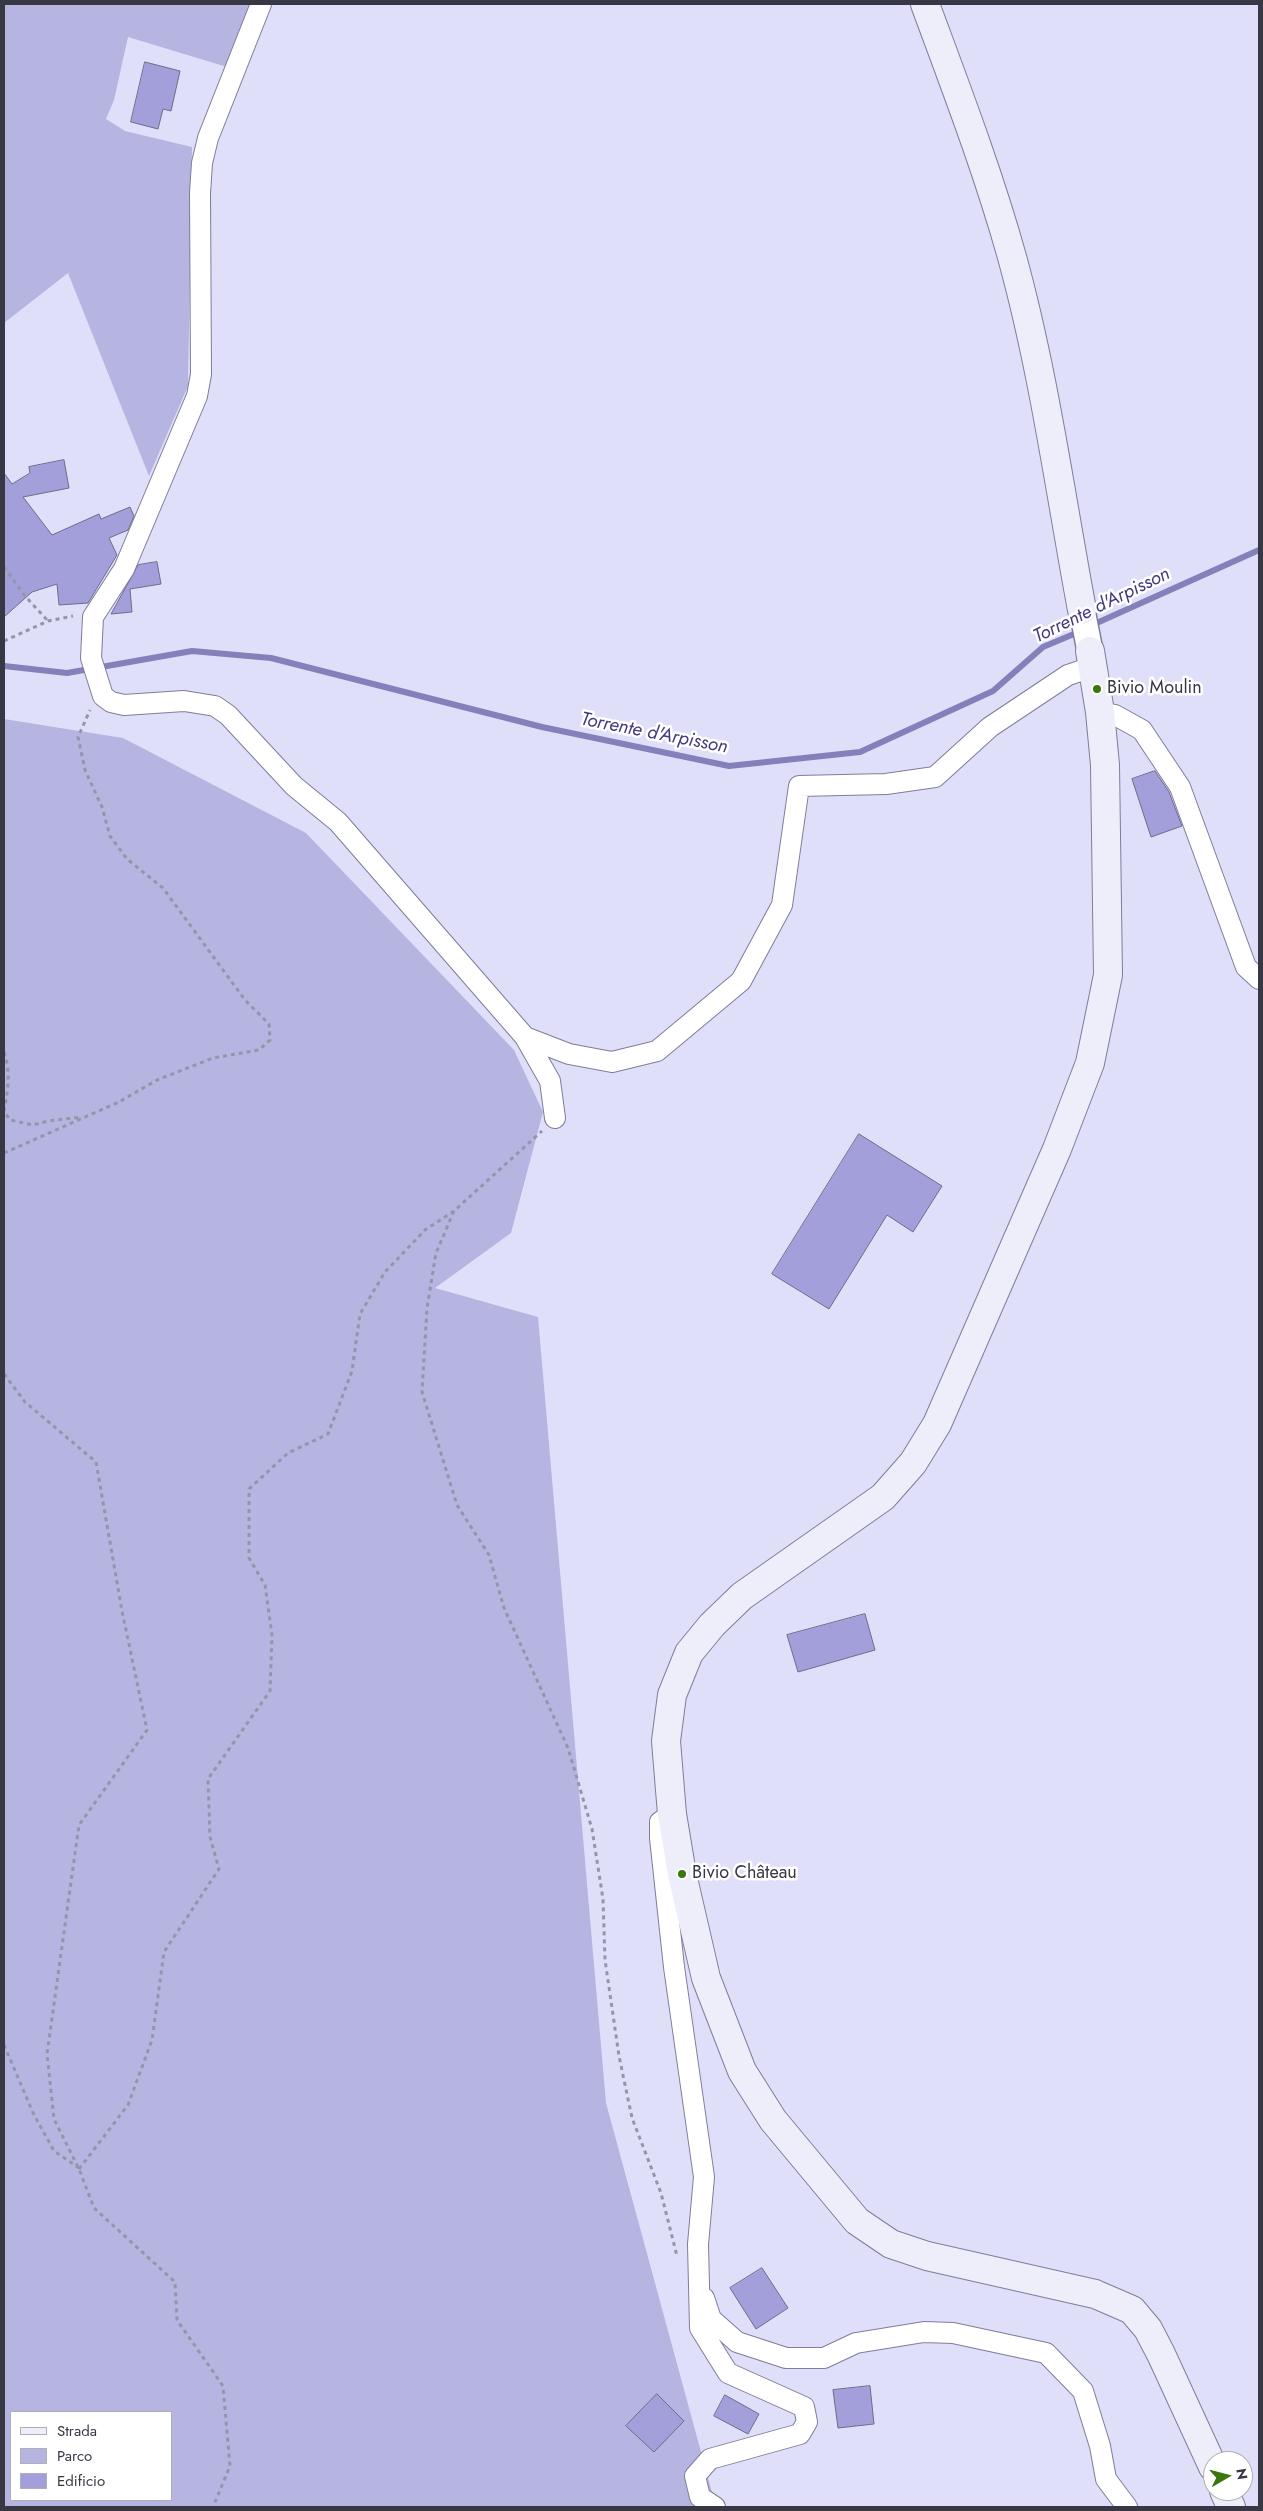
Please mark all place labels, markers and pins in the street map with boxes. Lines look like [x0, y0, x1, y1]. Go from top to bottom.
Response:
place label: Bivio Moulin [1107, 678, 1202, 700]
marker: Bivio Moulin [1091, 683, 1103, 695]
place label: Bivio Château [692, 1863, 797, 1885]
marker: Bivio Château [676, 1868, 688, 1880]

